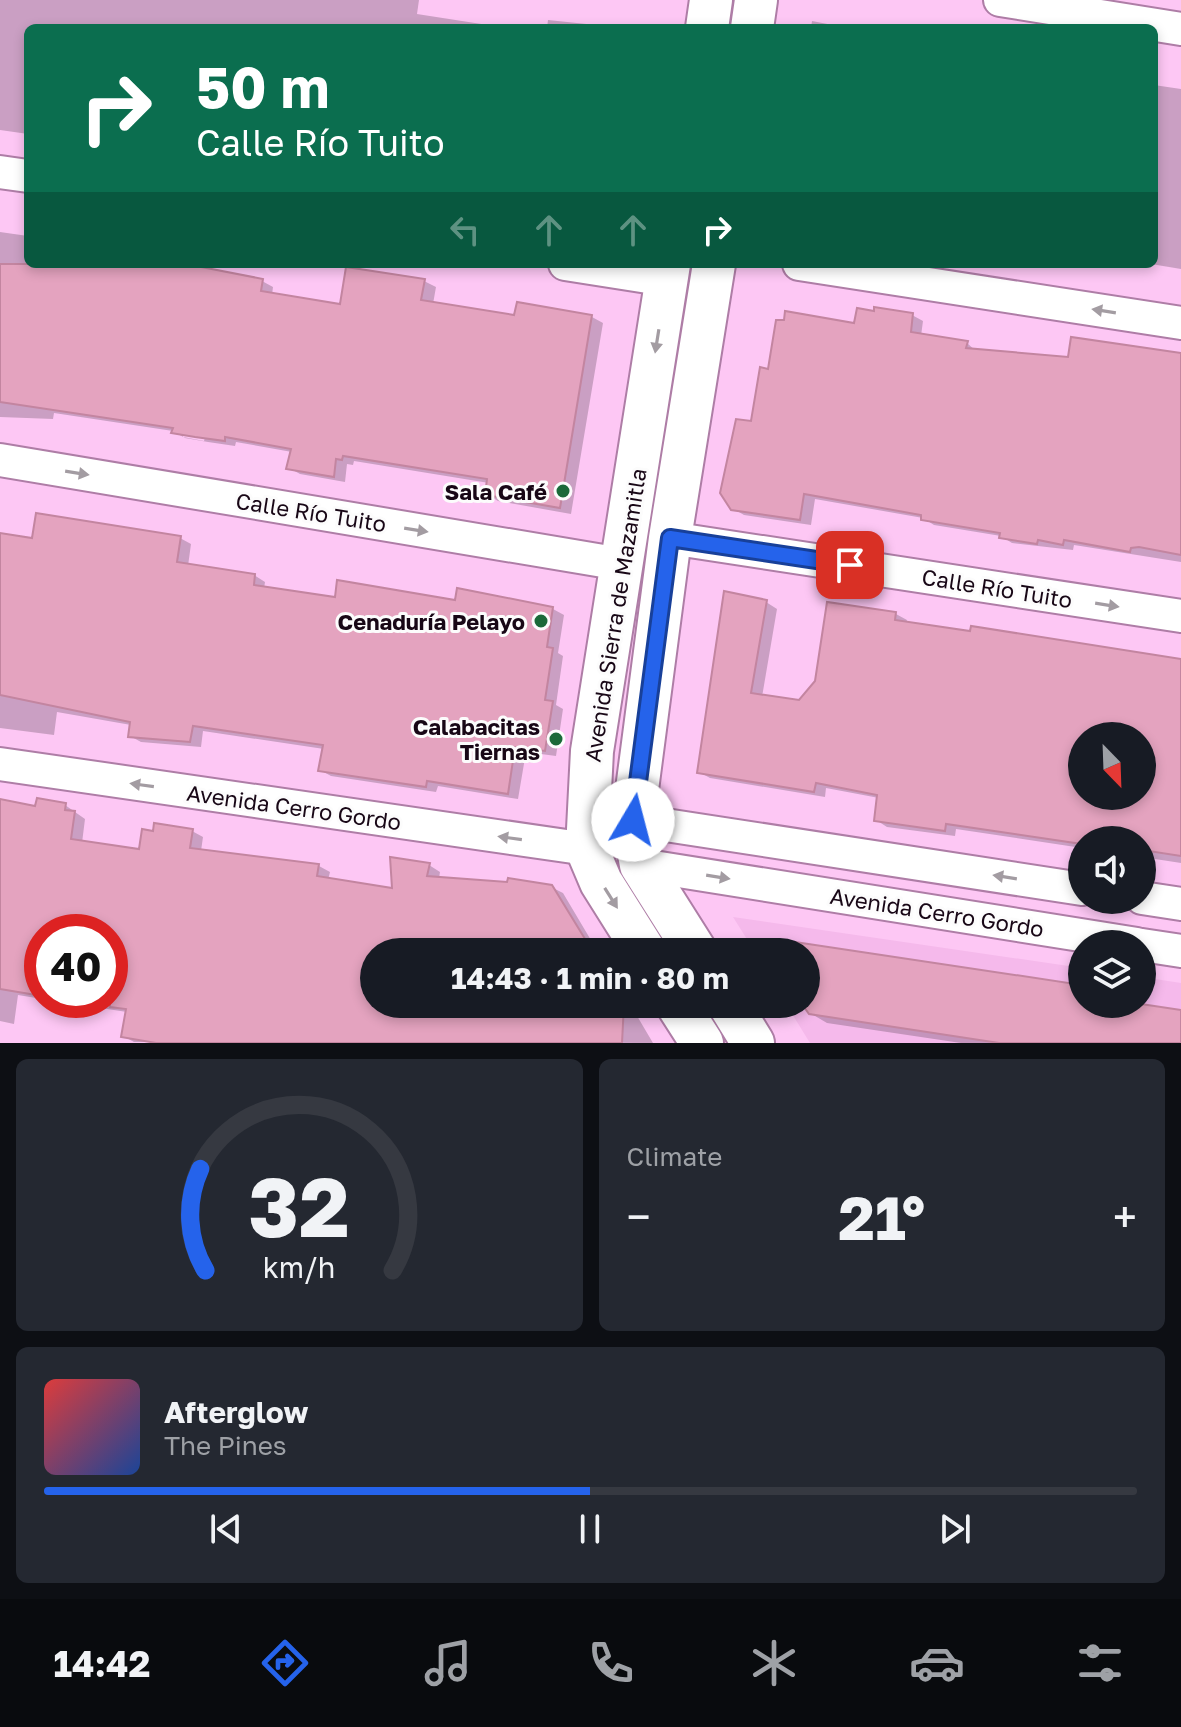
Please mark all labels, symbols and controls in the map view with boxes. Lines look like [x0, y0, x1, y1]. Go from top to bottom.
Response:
text: 50 m [196, 53, 330, 120]
icon: right [64, 56, 168, 160]
text: Calle Río Tuito [196, 121, 445, 164]
icon: left [443, 208, 487, 252]
icon: ahead [527, 208, 571, 252]
icon: ahead [611, 208, 655, 252]
icon: right [695, 208, 739, 252]
one-way arrow [1091, 304, 1116, 317]
one-way arrow [650, 329, 663, 354]
street label: Avenida Sierra de Mazamitla [578, 466, 652, 764]
one-way arrow [65, 467, 90, 480]
place label: Sala Café [445, 478, 547, 505]
marker: Sala Café [554, 482, 572, 500]
street label: Calle Río Tuito [234, 487, 388, 537]
one-way arrow [404, 524, 429, 536]
pin [816, 531, 884, 599]
icon: arrive [828, 543, 872, 587]
street label: Calle Río Tuito [920, 563, 1074, 613]
one-way arrow [1095, 599, 1120, 612]
place label: Cenaduría Pelayo [338, 608, 525, 635]
marker: Cenaduría Pelayo [532, 612, 550, 630]
place label: Calabacitas Tiernas [413, 713, 540, 765]
north arrow [1068, 722, 1156, 810]
map controls [1068, 722, 1156, 1018]
marker: Calabacitas Tiernas [547, 730, 565, 748]
one-way arrow [129, 778, 154, 791]
position arrow [591, 778, 675, 862]
street label: Avenida Cerro Gordo [185, 779, 403, 835]
button: sound [1068, 826, 1156, 914]
one-way arrow [497, 831, 522, 844]
one-way arrow [992, 870, 1017, 883]
one-way arrow [706, 871, 731, 884]
street label: Avenida Cerro Gordo [828, 882, 1046, 942]
one-way arrow [604, 887, 618, 909]
speed limit sign: 40 [24, 914, 128, 1018]
button: layers [1068, 930, 1156, 1018]
text: 14:43 · 1 min · 80 m [451, 960, 729, 996]
text: Climate [627, 1141, 722, 1172]
text: 32 [249, 1155, 350, 1255]
text: 21° [838, 1181, 925, 1253]
text: − [627, 1190, 651, 1243]
text: + [1113, 1190, 1137, 1243]
text: km/h [263, 1250, 336, 1284]
text: Afterglow [164, 1394, 308, 1430]
text: The Pines [164, 1430, 287, 1461]
icon: previous [204, 1507, 248, 1551]
icon: pause [568, 1507, 612, 1551]
icon: next [933, 1507, 977, 1551]
icon: directions [257, 1635, 313, 1691]
icon: music [420, 1635, 476, 1691]
icon: phone [583, 1635, 639, 1691]
icon: climate [746, 1635, 802, 1691]
icon: car [909, 1635, 965, 1691]
icon: filters [1072, 1635, 1128, 1691]
text: 14:42 [53, 1642, 150, 1685]

